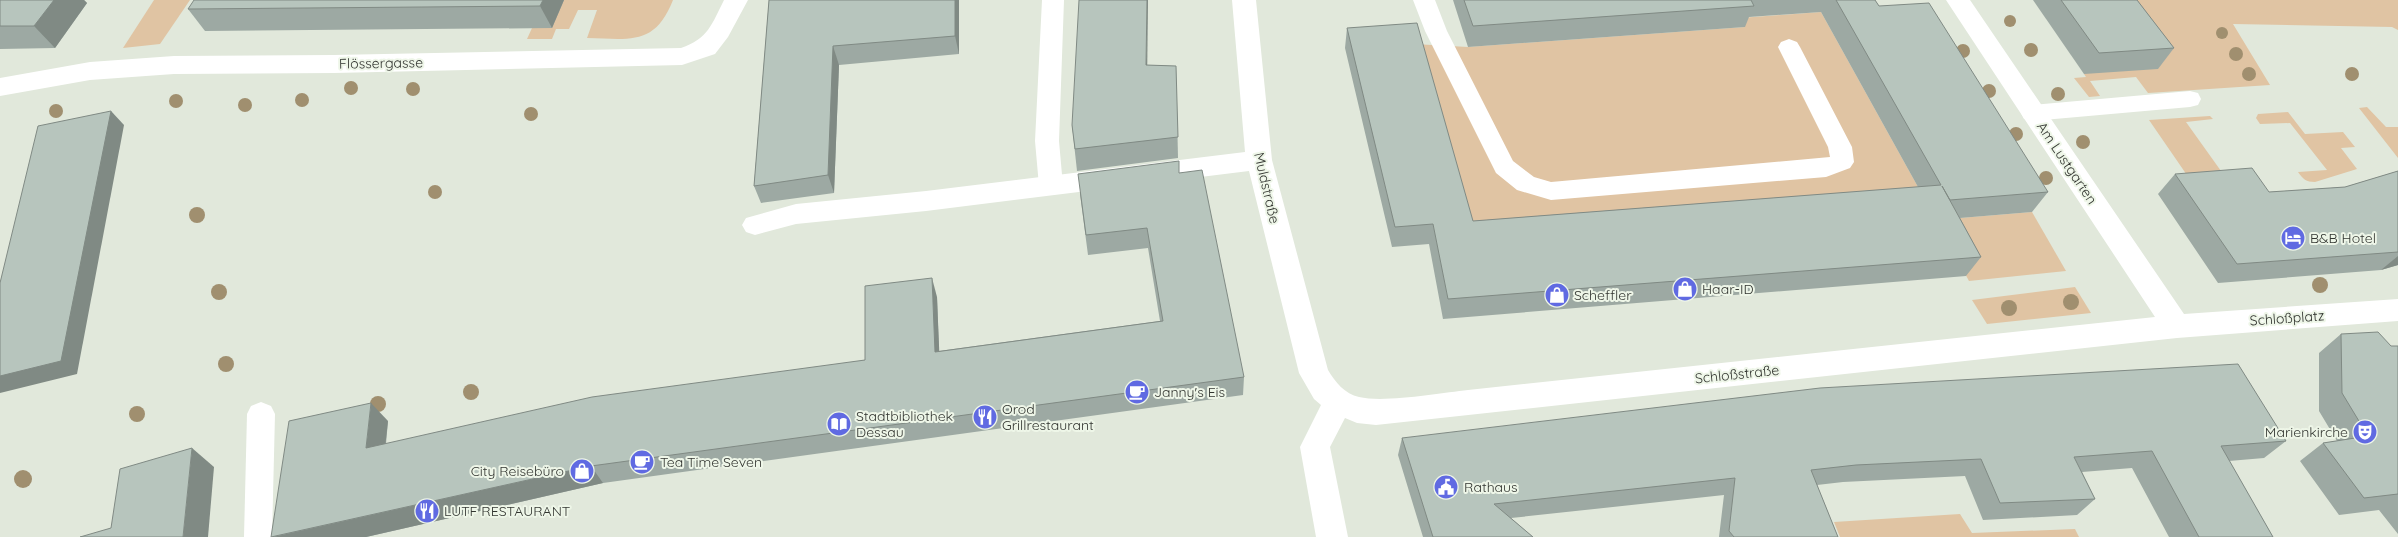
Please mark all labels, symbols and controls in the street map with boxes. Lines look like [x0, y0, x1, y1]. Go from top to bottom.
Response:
street label: Flössergasse [339, 53, 423, 73]
street label: Am Lustgarten [2033, 118, 2101, 208]
street label: Muldstraße [1250, 151, 1284, 225]
hotel icon: B&B Hotel [2280, 225, 2306, 251]
place label: B&B Hotel [2310, 229, 2376, 247]
shop icon: Haar-ID [1672, 276, 1698, 302]
place label: Haar-ID [1702, 280, 1754, 298]
shop icon: Scheffler [1544, 282, 1570, 308]
place label: Scheffler [1574, 286, 1632, 304]
street label: Schloßplatz [2249, 306, 2325, 330]
street label: Schloßstraße [1694, 361, 1780, 387]
cafe icon: Janny's Eis [1124, 379, 1150, 405]
place label: Janny's Eis [1154, 383, 1225, 401]
place label: Orod Grillrestaurant [1002, 400, 1094, 434]
restaurant icon: Orod Grillrestaurant [972, 404, 998, 430]
place label: Stadtbibliothek Dessau [856, 407, 953, 441]
library icon: Stadtbibliothek Dessau [826, 411, 852, 437]
theatre icon: Marienkirche [2352, 419, 2378, 445]
place label: Marienkirche [2265, 423, 2348, 441]
cafe icon: Tea Time Seven [629, 449, 655, 475]
place label: Tea Time Seven [660, 453, 762, 471]
shop icon: City Reisebüro [569, 458, 595, 484]
place label: City Reisebüro [471, 462, 564, 480]
public building icon: Rathaus [1433, 474, 1459, 500]
place label: Rathaus [1464, 478, 1518, 496]
restaurant icon: LUTF RESTAURANT [414, 498, 440, 524]
place label: LUTF RESTAURANT [444, 502, 570, 520]

